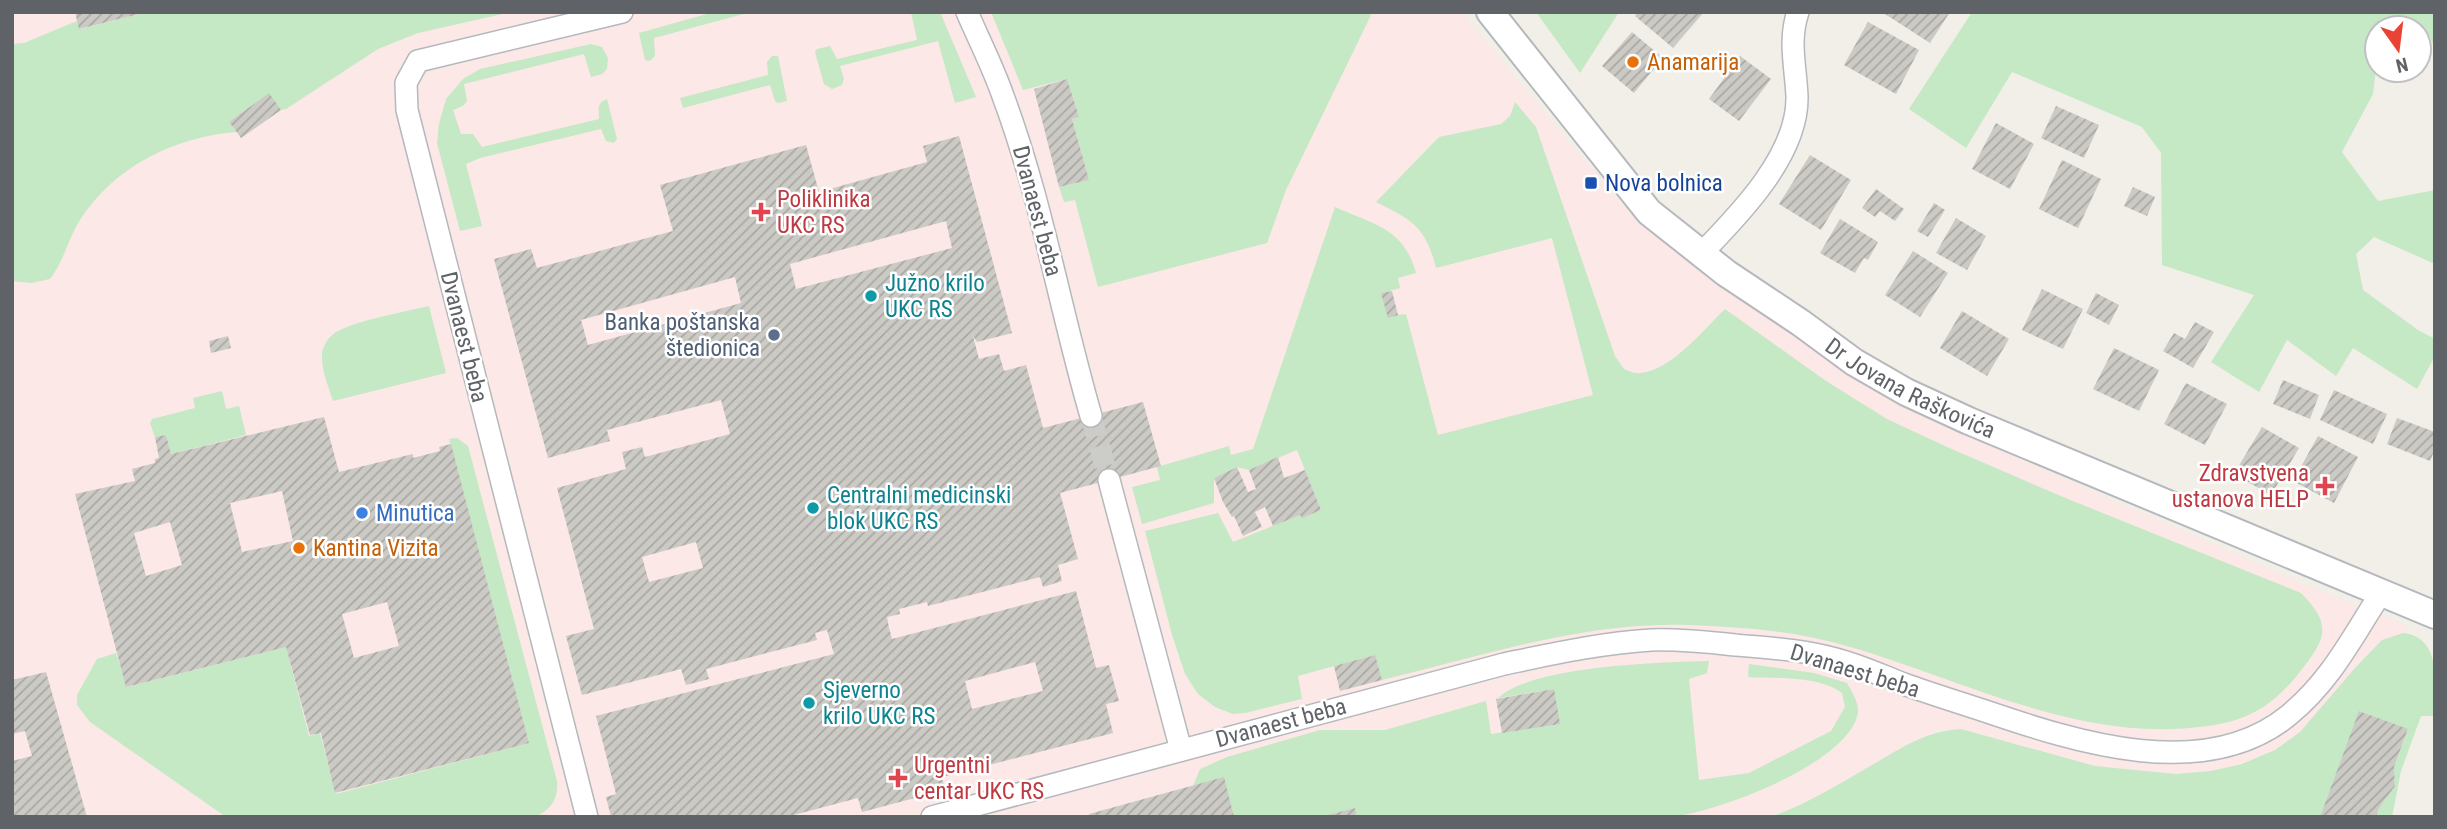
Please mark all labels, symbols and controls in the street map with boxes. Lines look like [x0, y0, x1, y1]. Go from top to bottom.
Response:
north arrow [2363, 14, 2433, 84]
place label: Anamarija [1647, 49, 1739, 76]
text: N [2394, 52, 2410, 78]
marker: Anamarija [1625, 54, 1641, 70]
street label: Dvanaest beba [1007, 143, 1067, 279]
place label: Nova bolnica [1605, 170, 1723, 197]
marker: Nova bolnica [1583, 175, 1599, 191]
place label: Poliklinika UKC RS [777, 186, 870, 239]
marker: Poliklinika UKC RS [751, 202, 771, 222]
street label: Dvanaest beba [435, 269, 493, 405]
place label: Južno krilo UKC RS [885, 270, 985, 323]
marker: Južno krilo UKC RS [863, 288, 879, 304]
place label: Banka poštanska štedionica [604, 309, 760, 362]
marker: Banka poštanska štedionica [766, 327, 782, 343]
street label: Dr Jovana Raškovića [1820, 332, 1999, 444]
place label: Zdravstvena ustanova HELP [2172, 460, 2309, 513]
marker: Zdravstvena ustanova HELP [2315, 476, 2335, 496]
place label: Centralni medicinski blok UKC RS [827, 482, 1011, 535]
place label: Minutica [376, 500, 455, 527]
marker: Centralni medicinski blok UKC RS [805, 500, 821, 516]
marker: Minutica [354, 505, 370, 521]
place label: Kantina Vizita [313, 535, 439, 562]
marker: Kantina Vizita [291, 540, 307, 556]
street label: Dvanaest beba [1787, 639, 1923, 703]
place label: Sjeverno krilo UKC RS [823, 677, 935, 730]
street label: Dvanaest beba [1213, 693, 1349, 753]
marker: Sjeverno krilo UKC RS [801, 695, 817, 711]
place label: Urgentni centar UKC RS [914, 752, 1044, 805]
marker: Urgentni centar UKC RS [888, 768, 908, 788]

